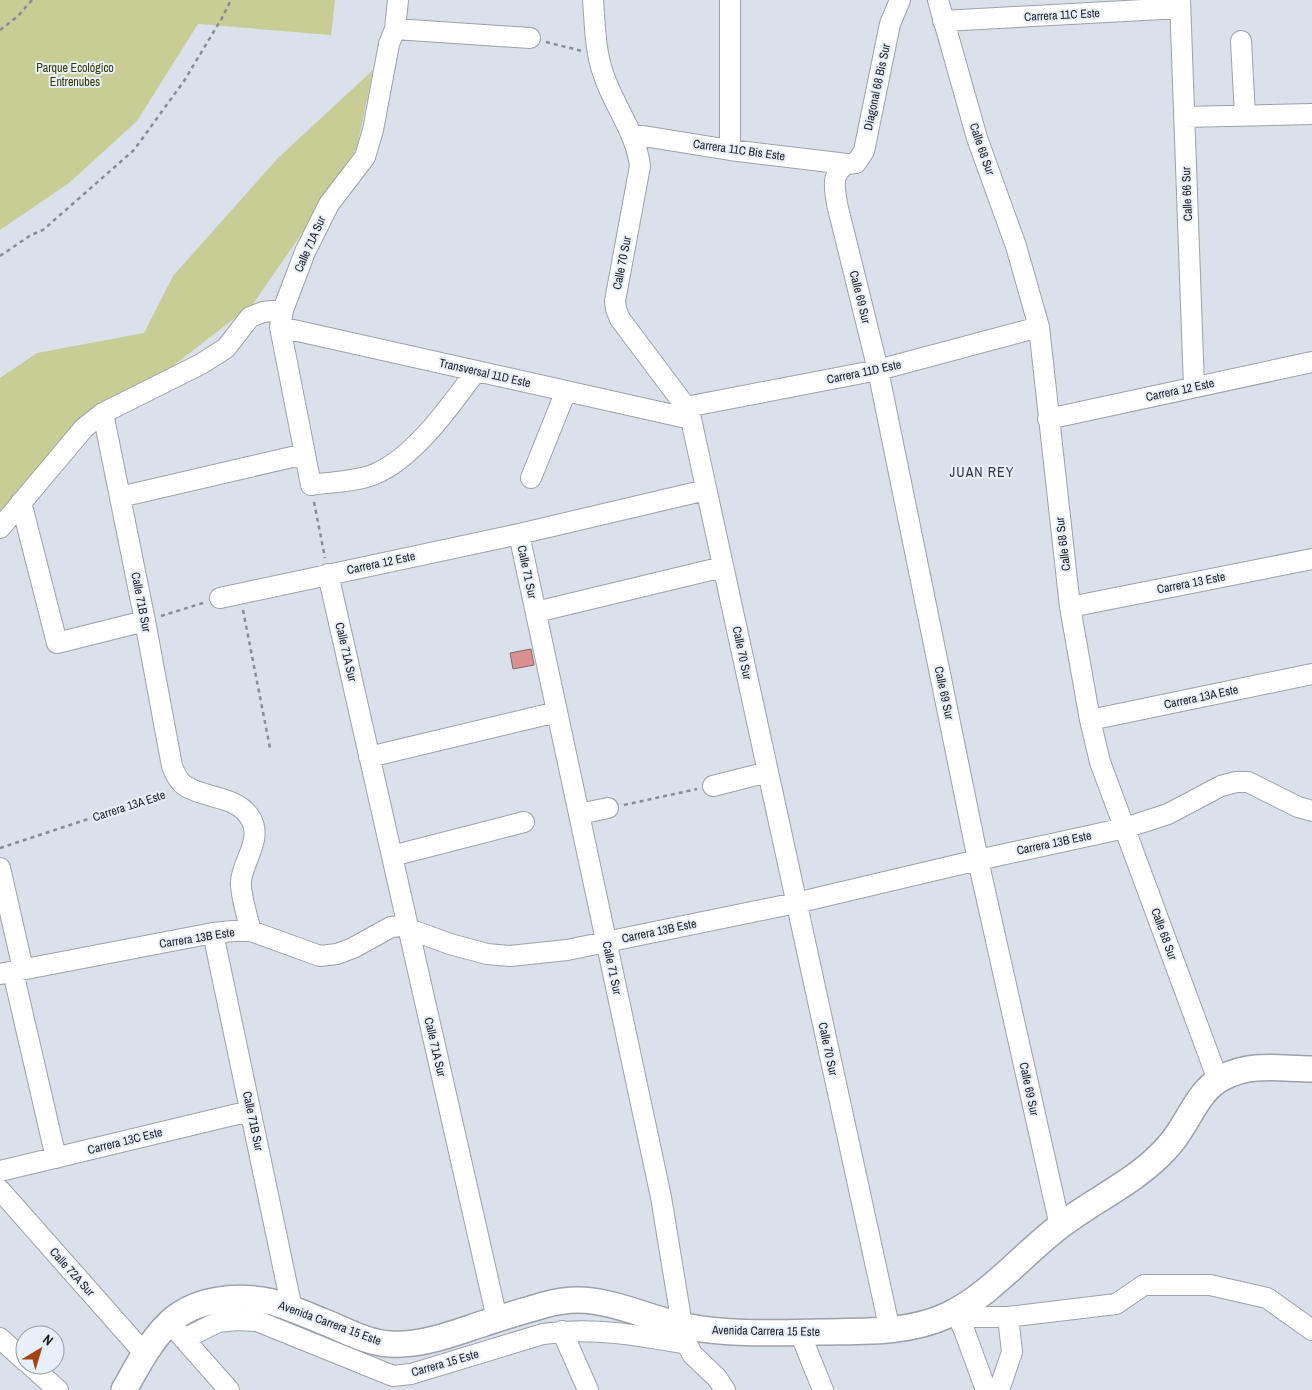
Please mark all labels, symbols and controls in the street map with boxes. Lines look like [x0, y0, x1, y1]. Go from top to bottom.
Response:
street label: Carrera 11C Este [1024, 5, 1100, 25]
street label: Diagonal 68 Bis Sur [860, 42, 894, 132]
park label: Parque Ecológico Entrenubes [36, 60, 114, 90]
street label: Calle 68 Sur [966, 121, 999, 178]
street label: Carrera 11C Bis Este [692, 136, 786, 164]
street label: Calle 66 Sur [1178, 166, 1196, 221]
street label: Calle 71A Sur [290, 213, 330, 275]
street label: Calle 70 Sur [609, 234, 635, 291]
street label: Calle 69 Sur [846, 269, 874, 326]
street label: Transversal 11D Este [438, 355, 532, 391]
street label: Carrera 11D Este [825, 356, 903, 388]
street label: Carrera 12 Este [1144, 375, 1216, 405]
district label: JUAN REY [950, 463, 1014, 481]
street label: Calle 68 Sur [1052, 515, 1074, 572]
street label: Calle 71 Sur [514, 544, 541, 601]
street label: Carrera 12 Este [345, 548, 417, 578]
street label: Carrera 13 Este [1155, 569, 1227, 597]
street label: Calle 71B Sur [127, 571, 155, 634]
street label: Calle 71A Sur [331, 621, 361, 684]
street label: Calle 70 Sur [729, 625, 756, 682]
street label: Calle 69 Sur [931, 665, 958, 722]
street label: Carrera 13A Este [1162, 681, 1240, 713]
street label: Carrera 13A Este [91, 787, 167, 825]
street label: Carrera 13B Este [1015, 827, 1093, 859]
street label: Calle 68 Sur [1147, 906, 1181, 963]
street label: Carrera 13B Este [620, 915, 698, 947]
street label: Carrera 13B Este [158, 924, 236, 952]
street label: Calle 71 Sur [599, 940, 626, 997]
street label: Calle 71A Sur [420, 1016, 450, 1079]
street label: Calle 70 Sur [815, 1021, 842, 1078]
street label: Calle 69 Sur [1016, 1061, 1043, 1118]
street label: Calle 71B Sur [239, 1090, 267, 1153]
street label: Carrera 13C Este [86, 1124, 164, 1158]
street label: Calle 72A Sur [46, 1244, 99, 1300]
street label: Avenida Carrera 15 Este [276, 1297, 384, 1349]
street label: Avenida Carrera 15 Este [711, 1322, 820, 1340]
north arrow [15, 1325, 65, 1375]
text: N [39, 1330, 57, 1349]
street label: Carrera 15 Este [409, 1346, 481, 1380]

